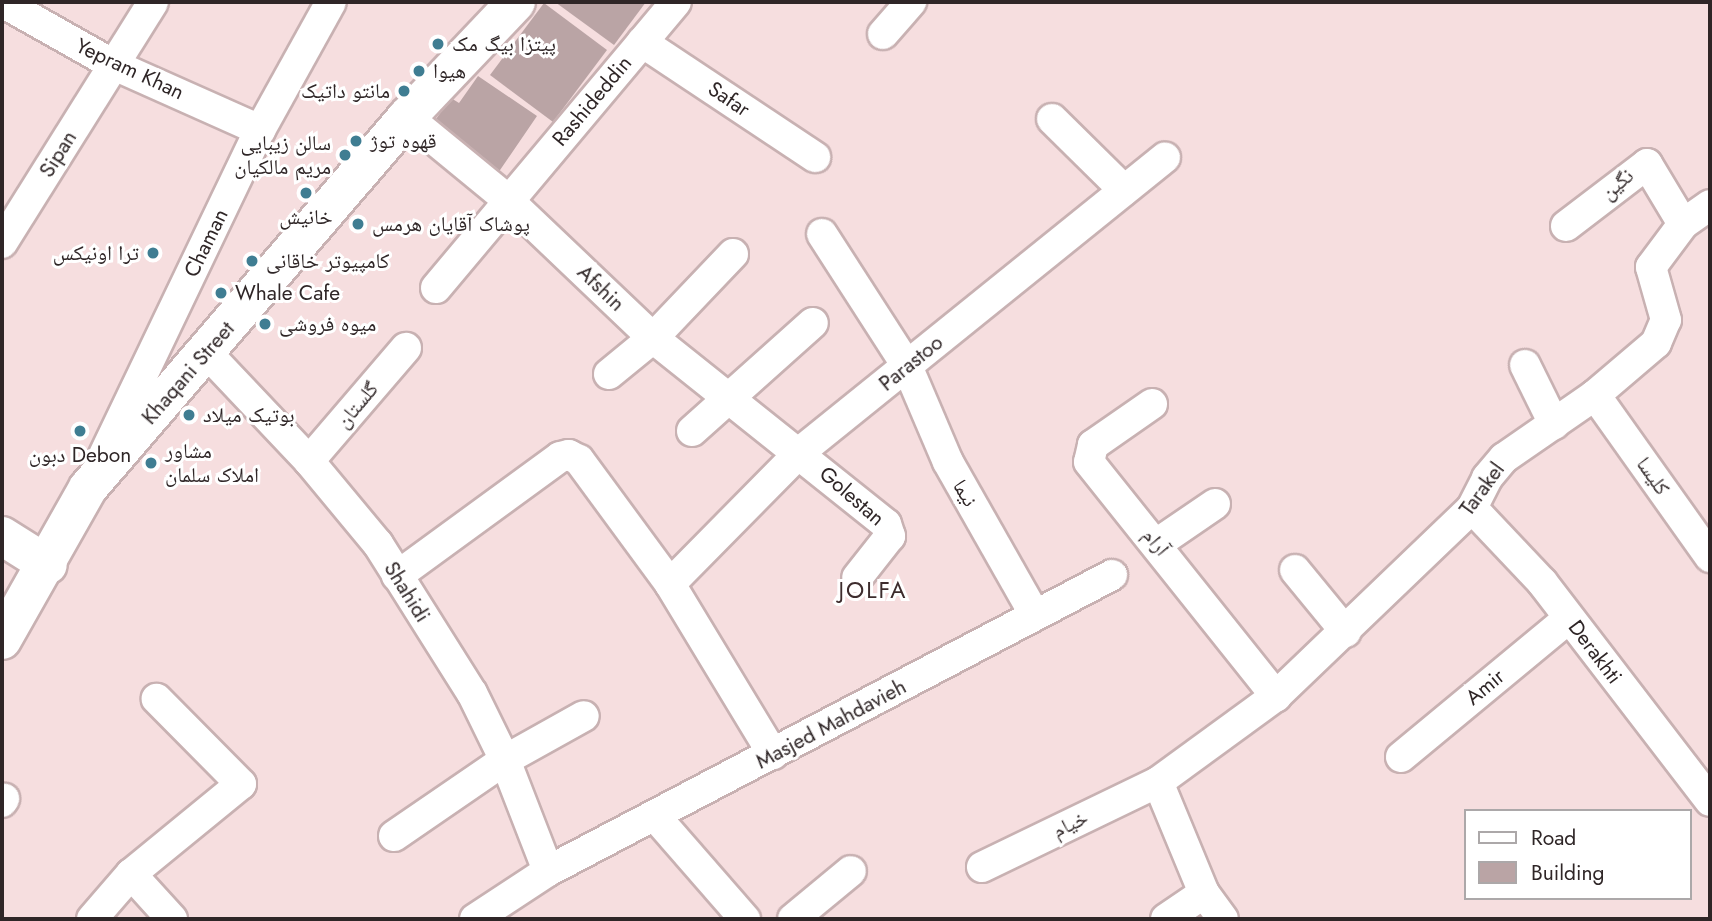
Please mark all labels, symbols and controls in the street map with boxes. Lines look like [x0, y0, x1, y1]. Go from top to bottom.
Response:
place label: پیتزا بیگ مک [452, 31, 556, 57]
street label: Yepram Khan [72, 33, 188, 105]
marker: پیتزا بیگ مک [430, 36, 446, 52]
street label: Rashideddin [547, 51, 637, 151]
place label: هیوا [433, 58, 466, 84]
marker: هیوا [411, 63, 427, 79]
street label: Safar [703, 76, 755, 122]
place label: مانتو داتیک [301, 78, 390, 104]
marker: مانتو داتیک [396, 83, 412, 99]
street label: Sipan [34, 126, 82, 182]
place label: قهوه توژ [370, 128, 437, 154]
place label: سالن زیبایی مریم مالکیان [234, 130, 331, 180]
marker: قهوه توژ [348, 133, 364, 149]
marker: سالن زیبایی مریم مالکیان [337, 147, 353, 163]
street label: نگین [1595, 163, 1639, 205]
marker: خانیش [298, 185, 314, 201]
place label: خانیش [279, 204, 333, 230]
street label: Chaman [179, 205, 233, 281]
place label: پوشاک آقایان هرمس [372, 211, 530, 237]
marker: پوشاک آقایان هرمس [350, 216, 366, 232]
place label: ترا اونیکس [53, 240, 139, 266]
marker: ترا اونیکس [145, 245, 161, 261]
place label: کامپیوتر خاقانی [266, 248, 390, 274]
marker: کامپیوتر خاقانی [244, 253, 260, 269]
street label: Afshin [572, 260, 630, 316]
place label: Whale Cafe [235, 280, 340, 306]
marker: Whale Cafe [213, 285, 229, 301]
place label: میوه فروشی [279, 311, 376, 337]
street label: Khaqani Street [137, 316, 239, 430]
marker: میوه فروشی [257, 316, 273, 332]
street label: Parastoo [874, 330, 948, 396]
street label: گلستان [330, 377, 384, 433]
place label: بوتیک میلاد [203, 402, 295, 428]
marker: بوتیک میلاد [181, 407, 197, 423]
marker: دبون Debon [72, 423, 88, 439]
place label: مشاور املاک سلمان [165, 438, 259, 488]
place label: دبون Debon [29, 442, 131, 468]
street label: کلیسا [1631, 452, 1675, 500]
marker: مشاور املاک سلمان [143, 455, 159, 471]
street label: Tarakel [1454, 457, 1510, 521]
street label: Golestan [814, 461, 890, 531]
street label: نیما [947, 475, 983, 511]
street label: آرام [1137, 523, 1175, 561]
street label: Shahidi [379, 557, 435, 627]
district label: JOLFA [839, 576, 907, 604]
street label: Derakhti [1563, 615, 1627, 689]
street label: Amir [1460, 664, 1510, 710]
street label: Masjed Mahdavieh [752, 674, 910, 774]
street label: خیام [1048, 805, 1092, 843]
legend [1464, 809, 1691, 900]
text: Road [1531, 823, 1576, 853]
text: Building [1531, 858, 1604, 888]

